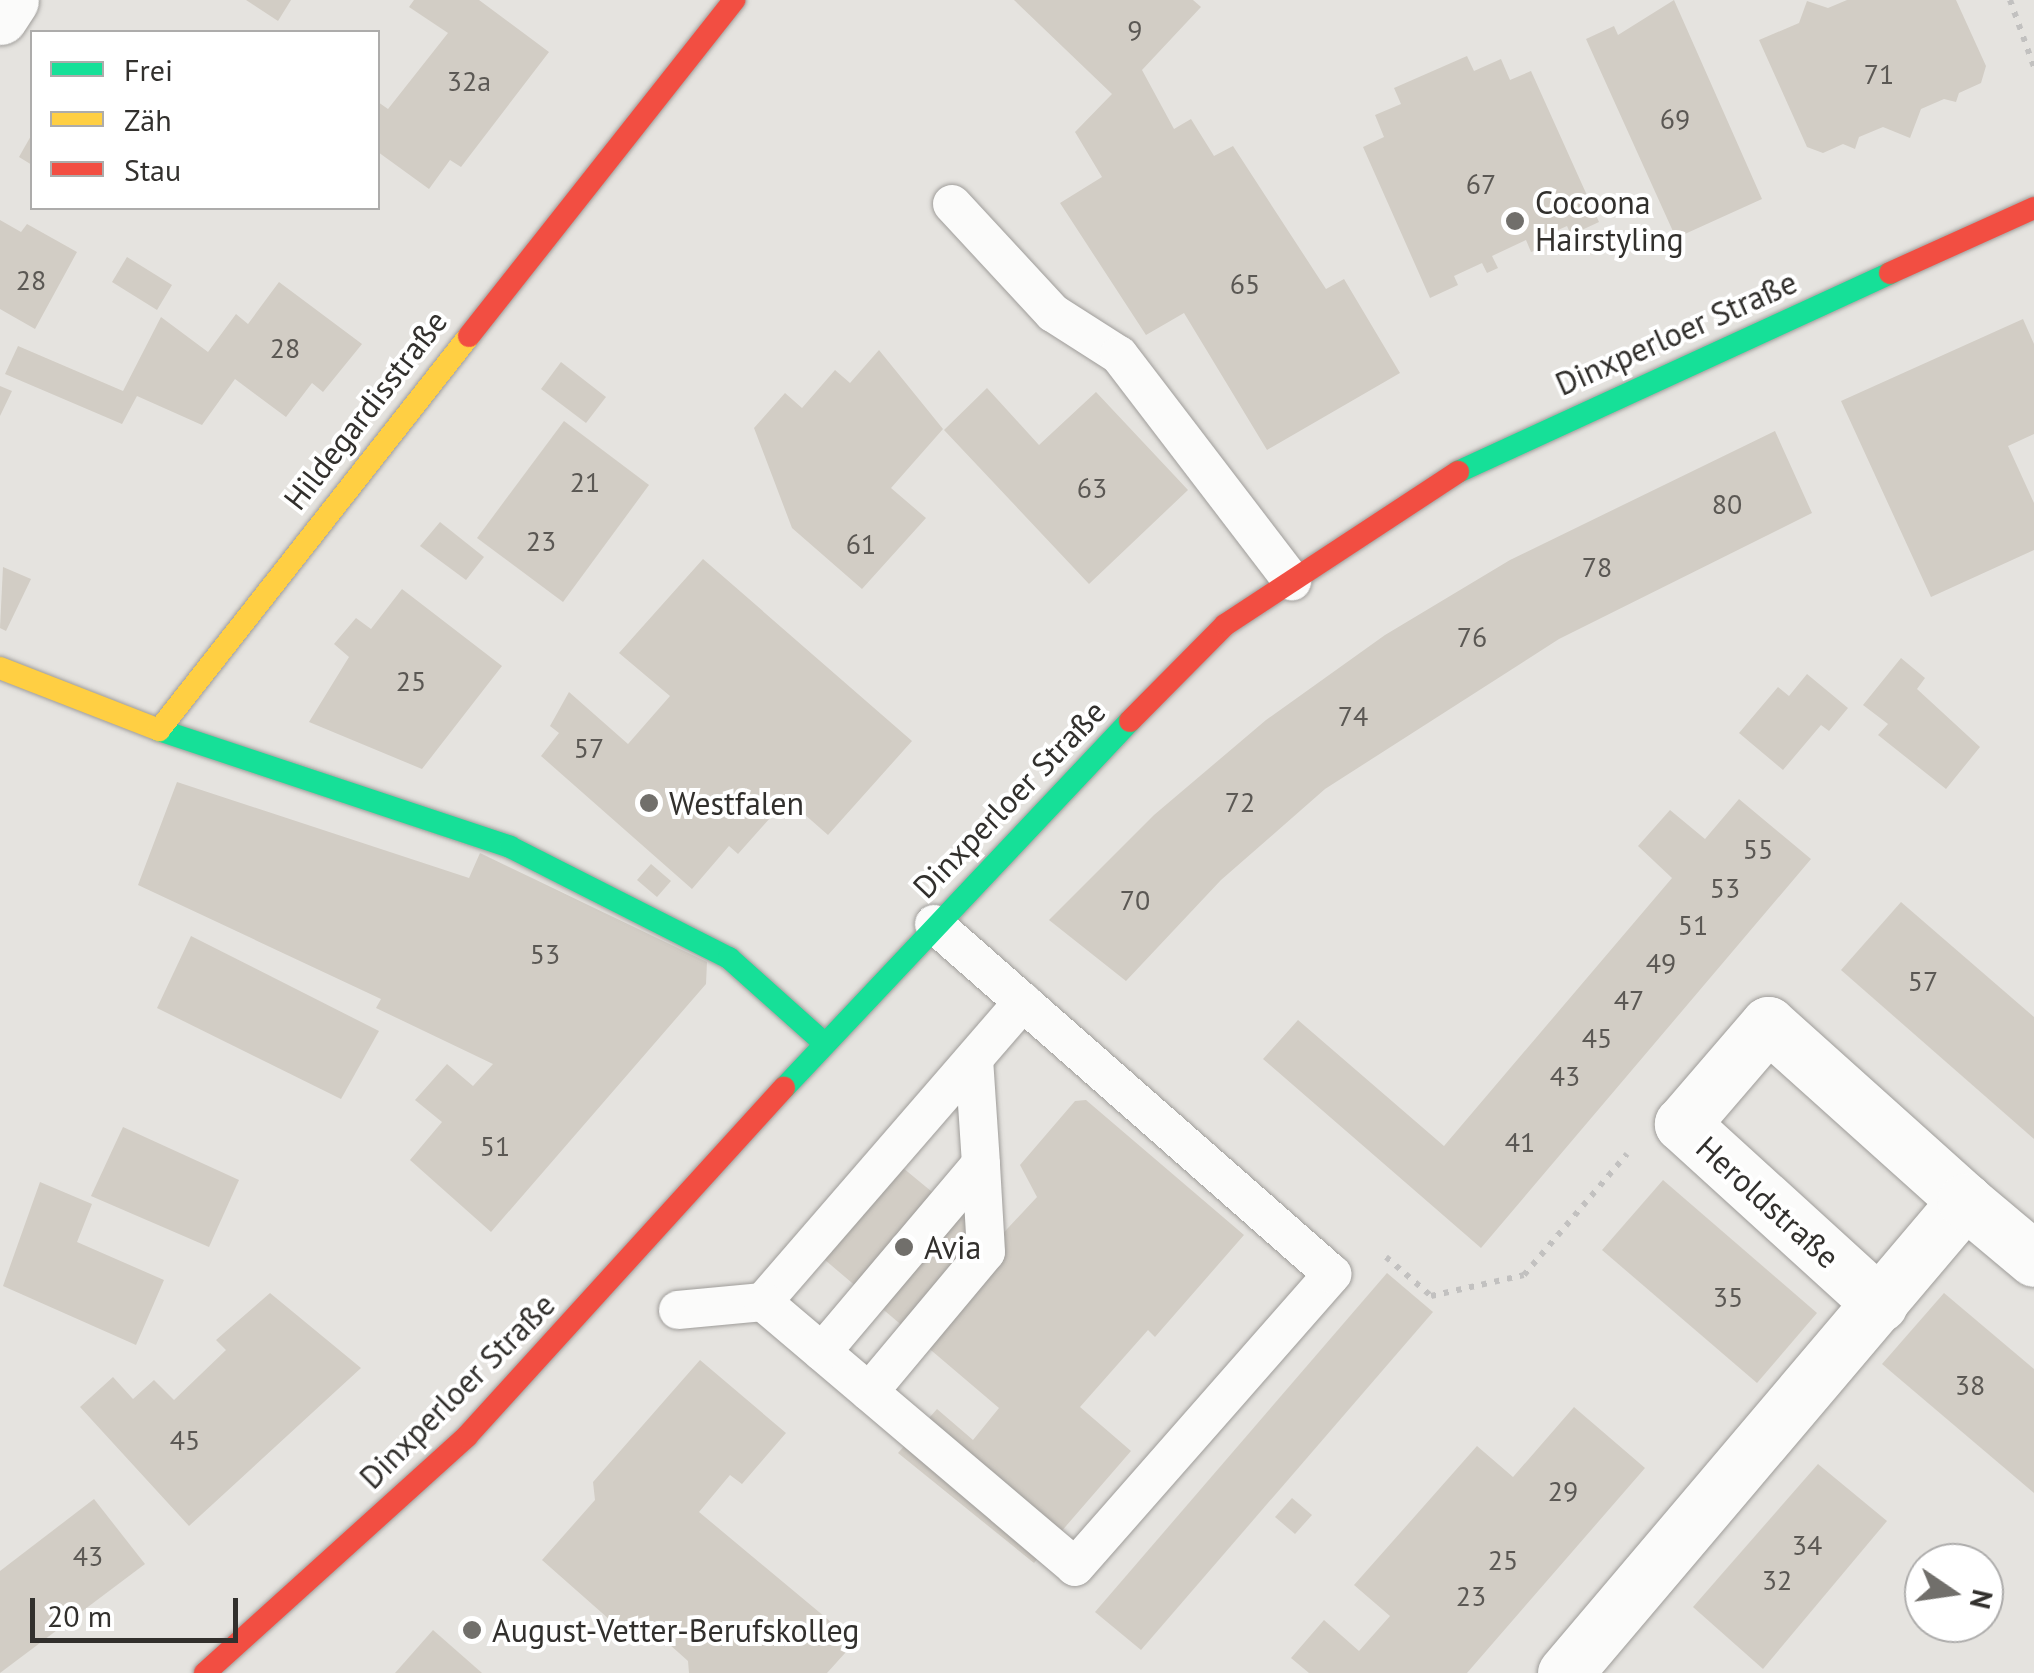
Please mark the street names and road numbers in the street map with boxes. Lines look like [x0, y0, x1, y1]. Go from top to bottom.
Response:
street label: Dinxperloer Straße [1549, 263, 1803, 403]
street label: Hildegardisstraße [275, 303, 455, 517]
street label: Dinxperloer Straße [905, 692, 1113, 906]
street label: Heroldstraße [1689, 1128, 1847, 1276]
street label: Dinxperloer Straße [352, 1286, 562, 1496]

